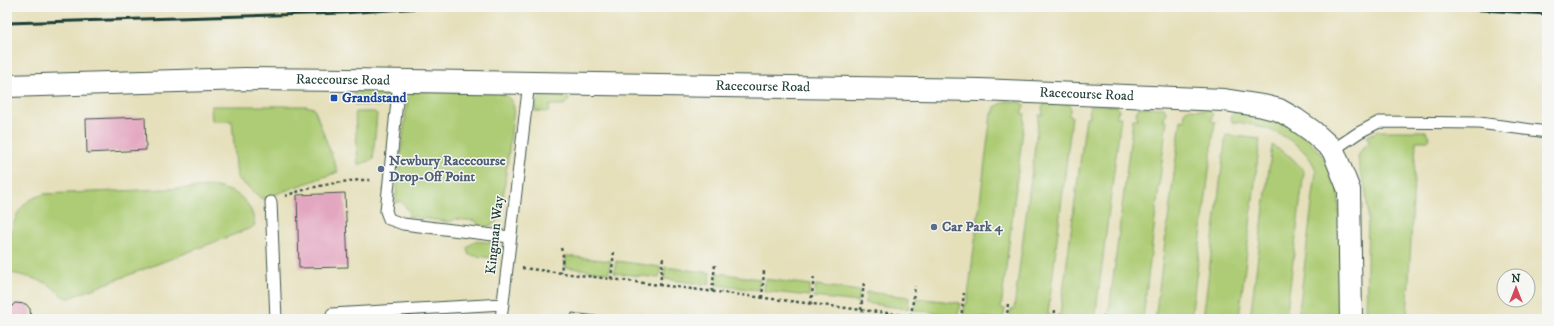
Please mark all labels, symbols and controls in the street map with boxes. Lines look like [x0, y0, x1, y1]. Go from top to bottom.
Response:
street label: Racecourse Road [296, 70, 390, 90]
street label: Racecourse Road [715, 77, 810, 96]
street label: Racecourse Road [1039, 83, 1134, 105]
place label: Grandstand [342, 89, 408, 107]
marker: Grandstand [329, 93, 339, 103]
place label: Newbury Racecourse Drop-Off Point [389, 152, 506, 186]
marker: Newbury Racecourse Drop-Off Point [376, 164, 386, 174]
street label: Kingman Way [482, 194, 508, 275]
place label: Car Park 4 [942, 218, 1004, 236]
marker: Car Park 4 [929, 222, 939, 232]
north arrow [1496, 268, 1536, 308]
text: N [1511, 272, 1521, 286]

